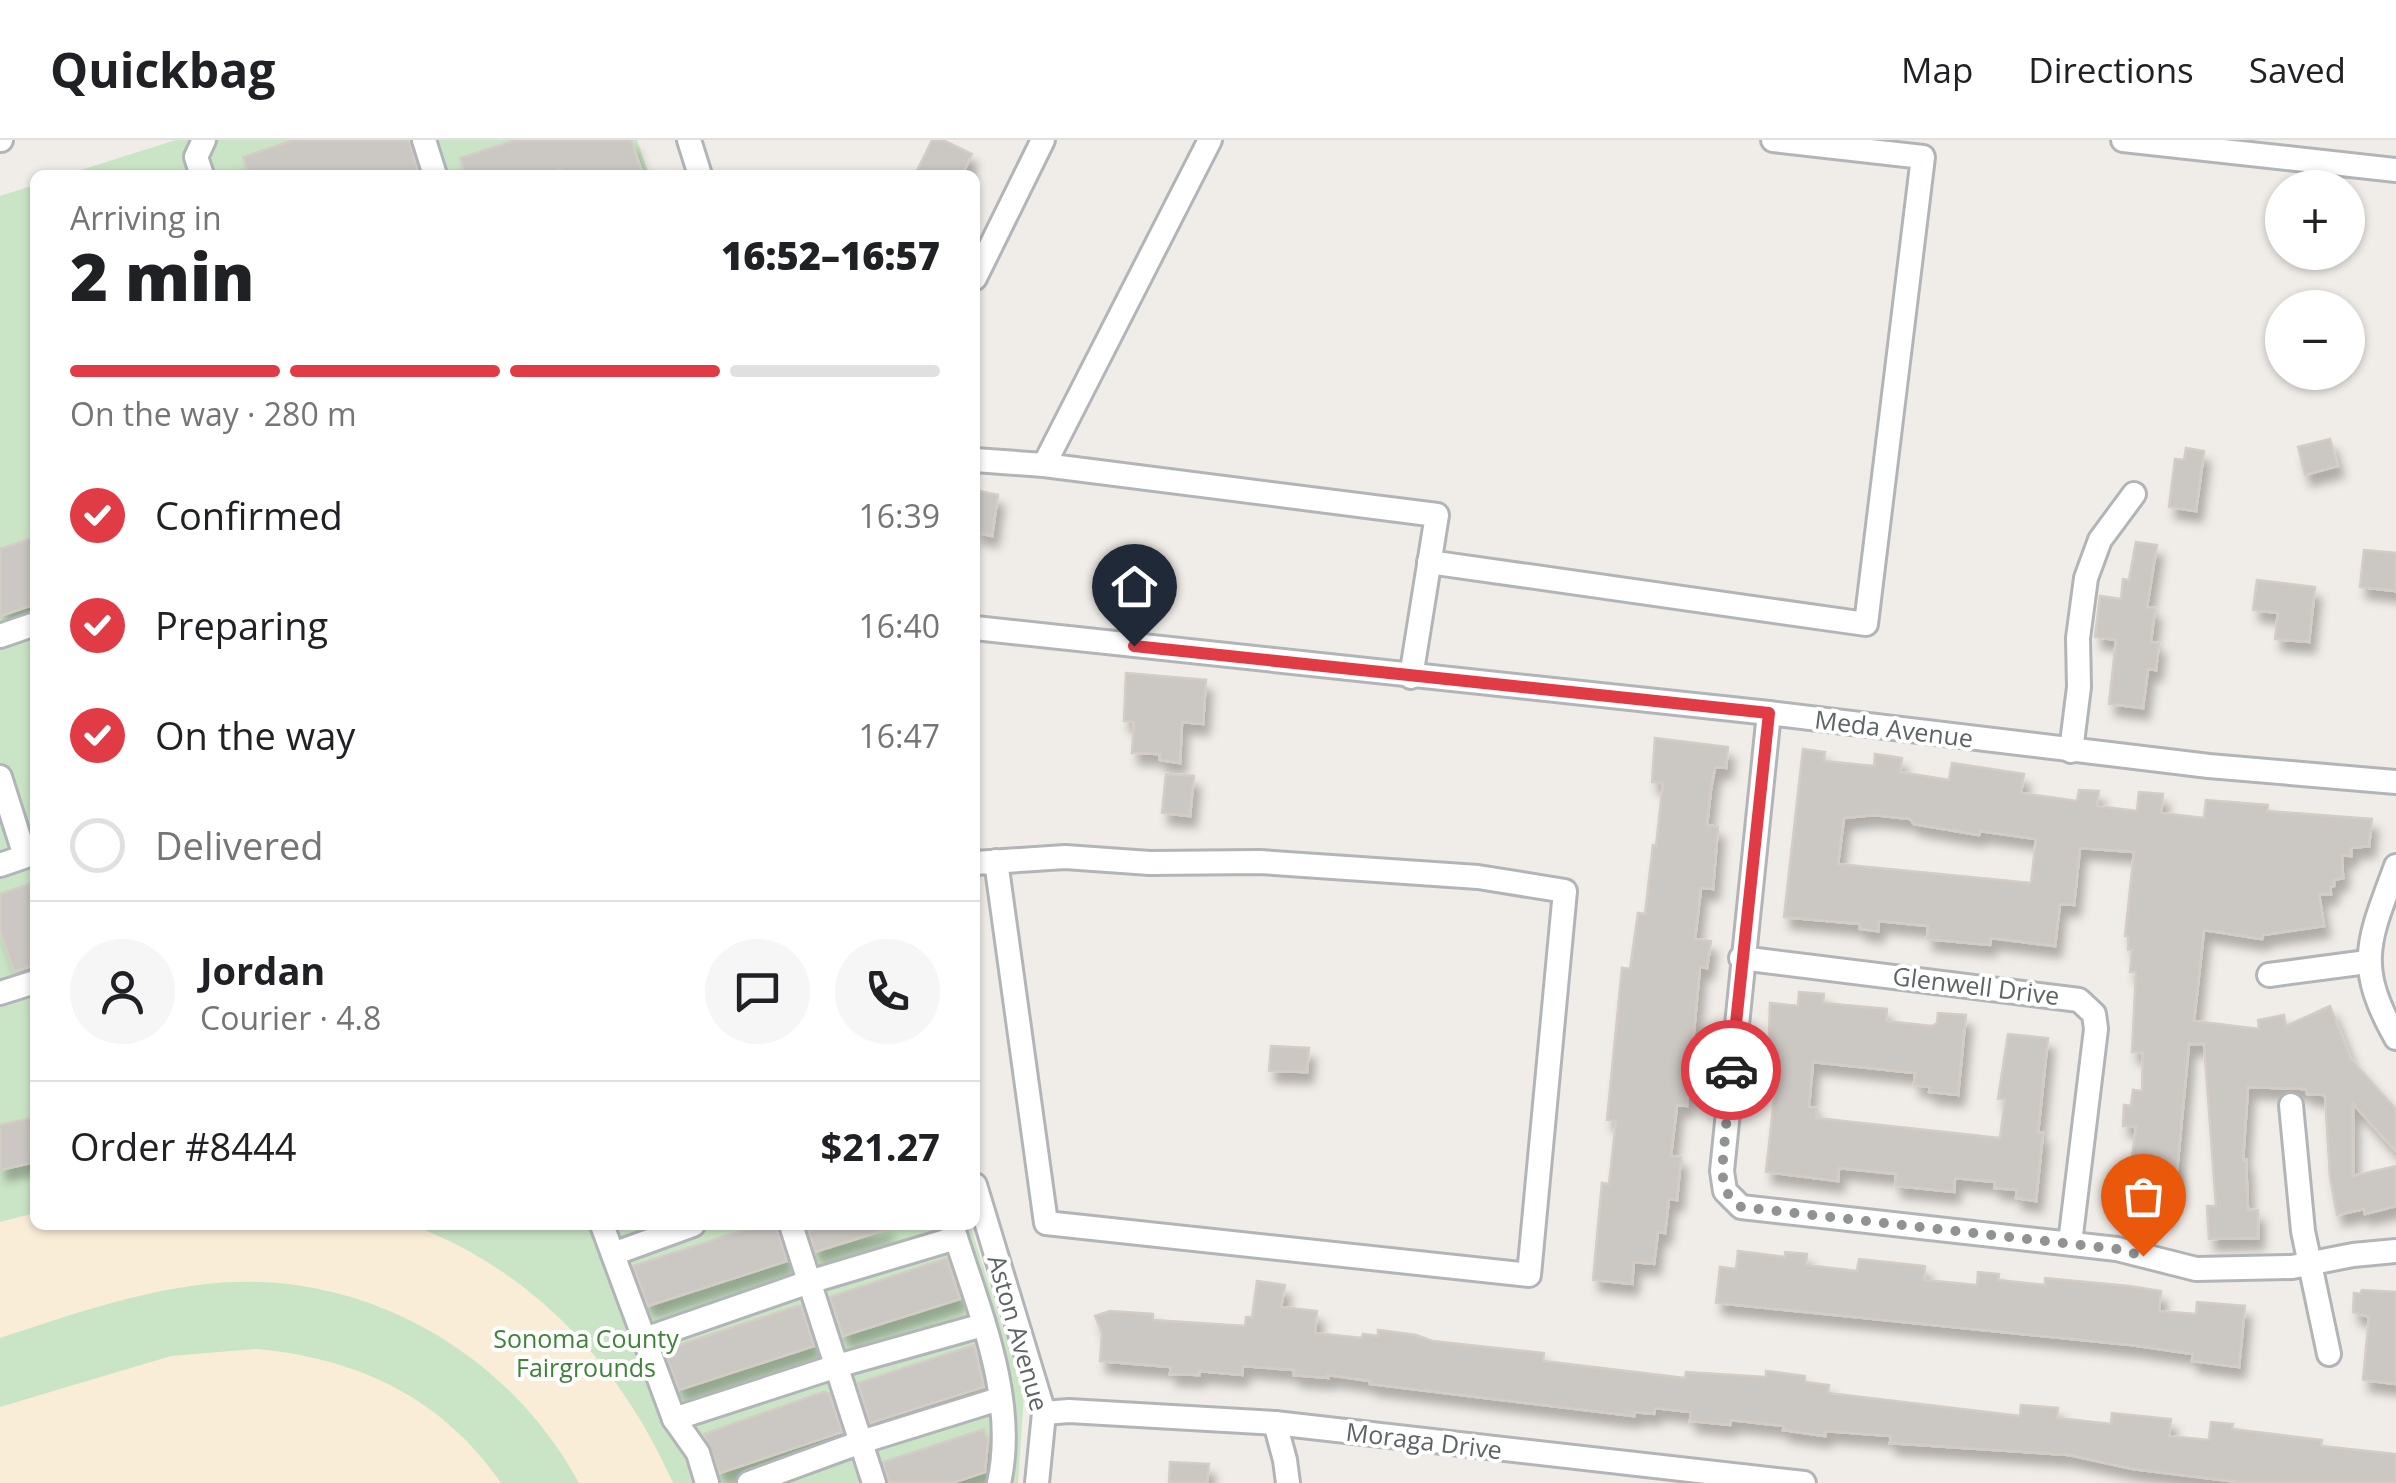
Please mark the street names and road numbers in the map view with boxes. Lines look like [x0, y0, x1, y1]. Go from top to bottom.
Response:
street label: Meda Avenue [1813, 701, 1975, 755]
street label: Glenwell Drive [1891, 958, 2061, 1012]
street label: Aston Avenue [980, 1251, 1057, 1415]
street label: Moraga Drive [1344, 1414, 1504, 1466]

